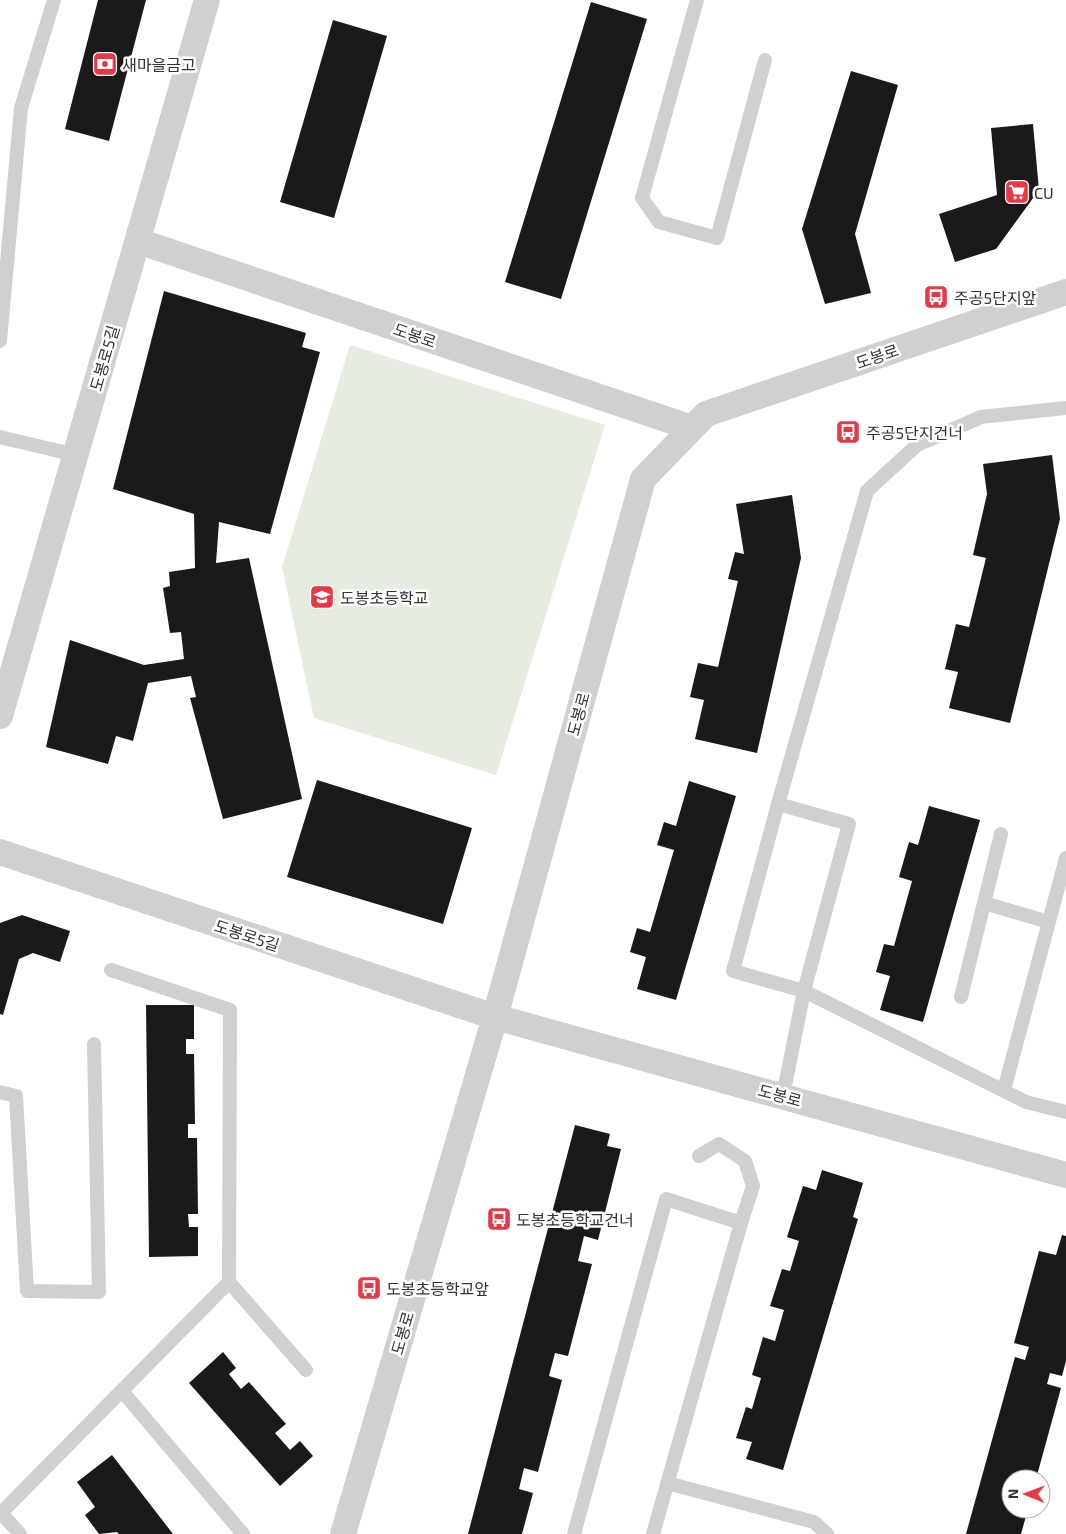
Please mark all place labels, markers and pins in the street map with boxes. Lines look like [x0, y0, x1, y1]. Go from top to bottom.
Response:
bank icon: 새마을금고 [92, 51, 118, 77]
place label: 새마을금고 [122, 55, 196, 74]
supermarket icon: CU [1004, 179, 1030, 205]
place label: CU [1034, 183, 1054, 202]
bus stop icon: 주공5단지앞 [923, 284, 949, 310]
place label: 주공5단지앞 [954, 288, 1036, 307]
bus stop icon: 주공5단지건너 [835, 419, 861, 445]
place label: 주공5단지건너 [866, 423, 963, 442]
school or university icon: 도봉초등학교 [309, 584, 335, 610]
place label: 도봉초등학교 [340, 588, 428, 607]
bus stop icon: 도봉초등학교건너 [486, 1206, 512, 1232]
place label: 도봉초등학교건너 [516, 1210, 634, 1229]
bus stop icon: 도봉초등학교앞 [356, 1275, 382, 1301]
place label: 도봉초등학교앞 [386, 1279, 489, 1298]

